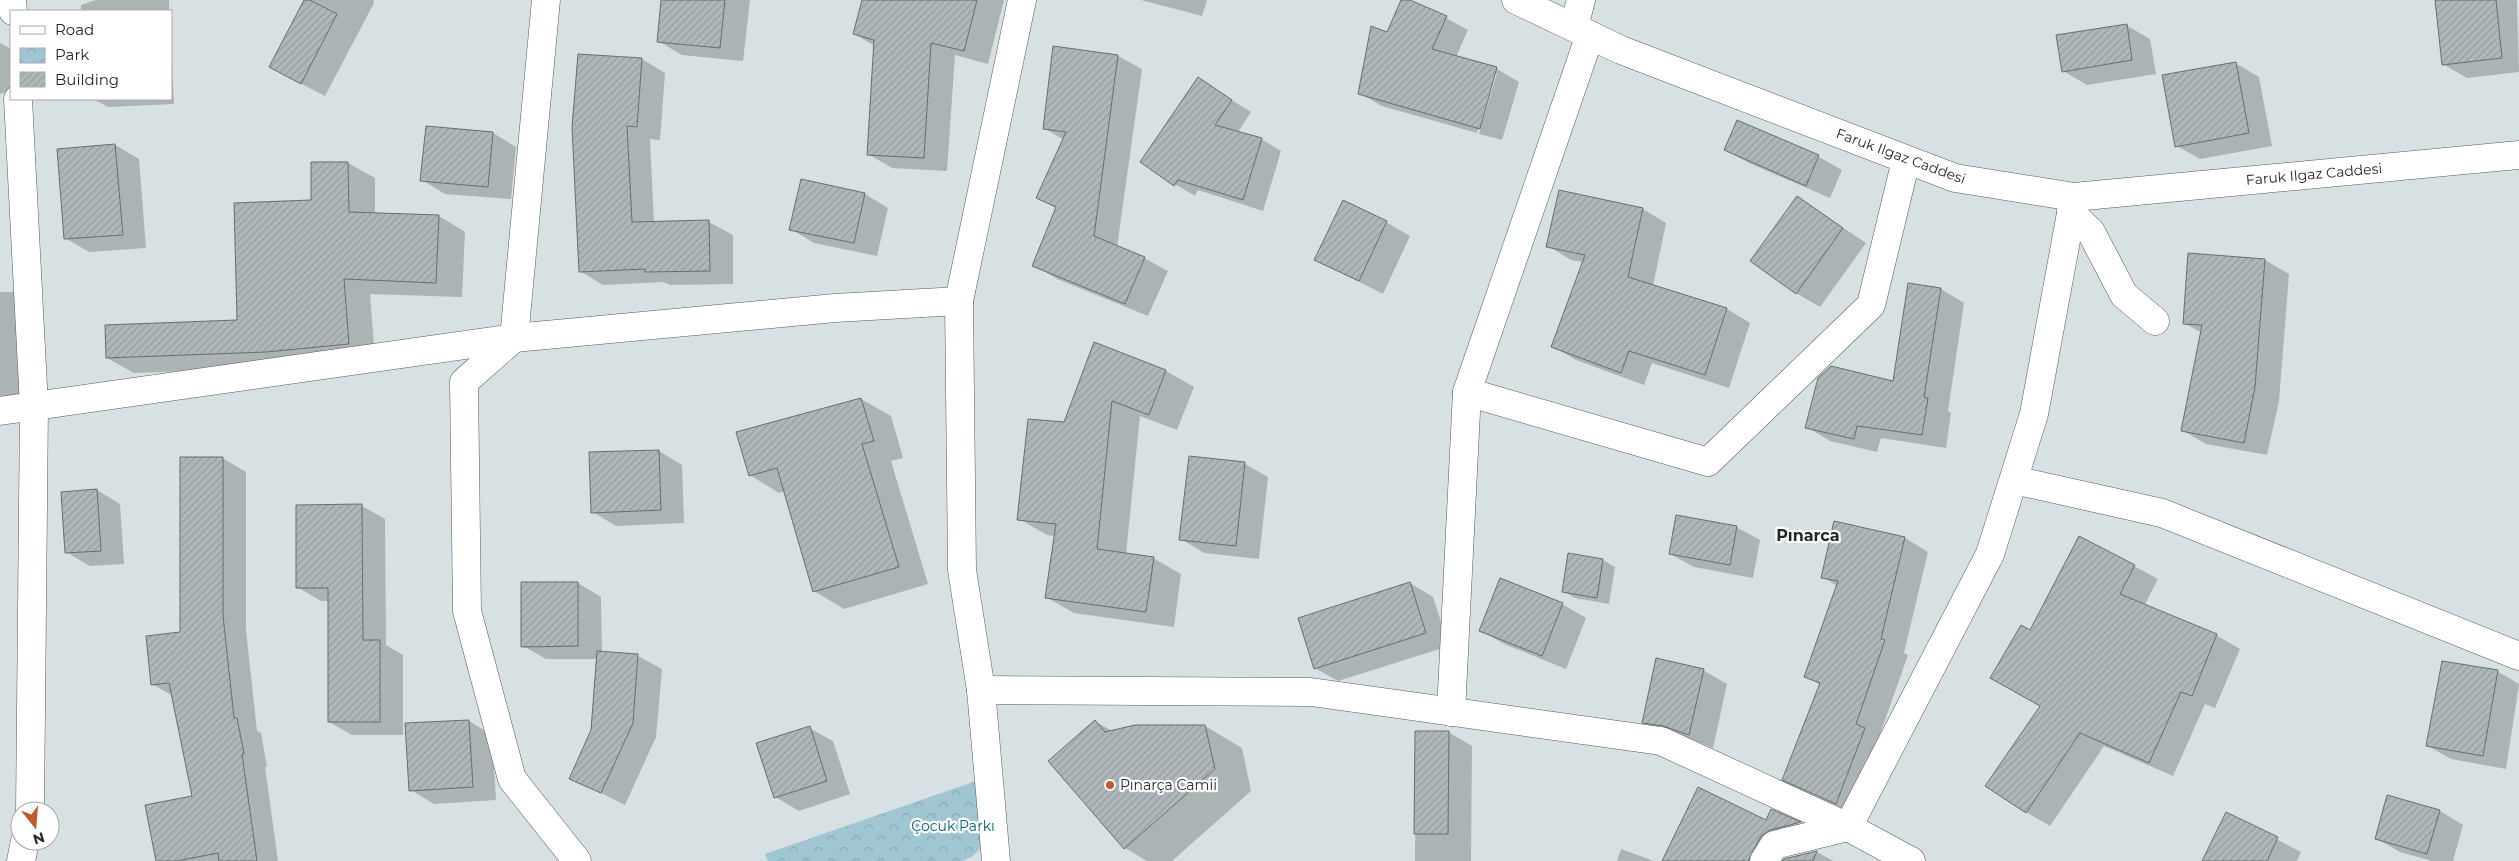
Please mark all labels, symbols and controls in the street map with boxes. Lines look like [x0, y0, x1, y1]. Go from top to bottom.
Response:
legend [10, 10, 172, 100]
text: Road [55, 20, 94, 39]
text: Park [55, 45, 89, 64]
text: Building [55, 70, 119, 89]
street label: Faruk Ilgaz Caddesi [1834, 124, 1968, 188]
street label: Faruk Ilgaz Caddesi [2245, 159, 2383, 189]
district label: Pınarca [1776, 526, 1840, 545]
place label: Pınarça Camii [1120, 776, 1217, 794]
marker: Pınarça Camii [1104, 779, 1116, 791]
north arrow [10, 801, 60, 851]
park label: Çocuk Parkı [911, 817, 995, 835]
text: N [31, 828, 47, 849]

